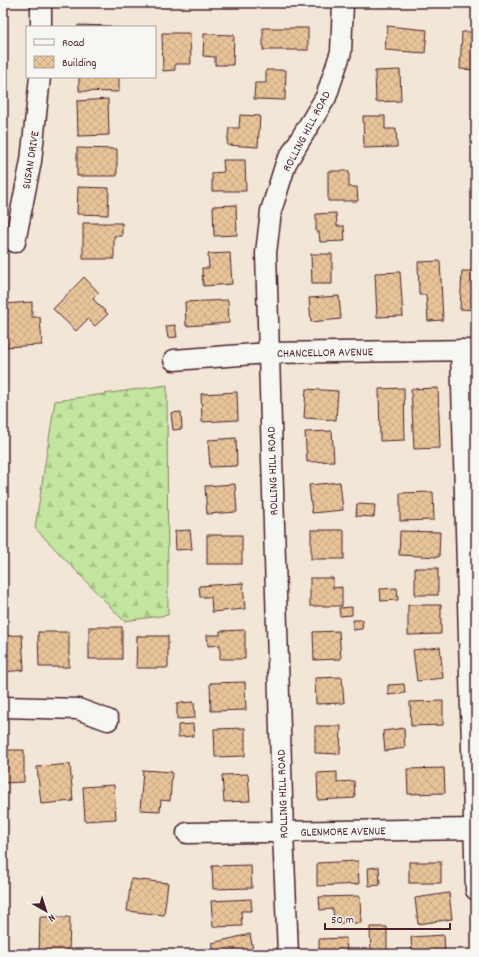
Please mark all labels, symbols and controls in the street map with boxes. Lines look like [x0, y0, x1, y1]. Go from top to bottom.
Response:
legend [26, 26, 156, 78]
text: Road [62, 35, 84, 52]
text: Building [62, 55, 97, 72]
street label: ROLLING HILL ROAD [279, 88, 336, 175]
street label: SUSAN DRIVE [19, 129, 45, 190]
street label: CHANCELLOR AVENUE [277, 344, 374, 363]
street label: ROLLING HILL ROAD [263, 426, 284, 516]
street label: ROLLING HILL ROAD [273, 749, 294, 839]
street label: GLENMORE AVENUE [300, 823, 386, 842]
north arrow [26, 891, 66, 931]
scale bar [325, 905, 450, 931]
text: N [43, 909, 58, 925]
text: 50 m [331, 912, 354, 929]

